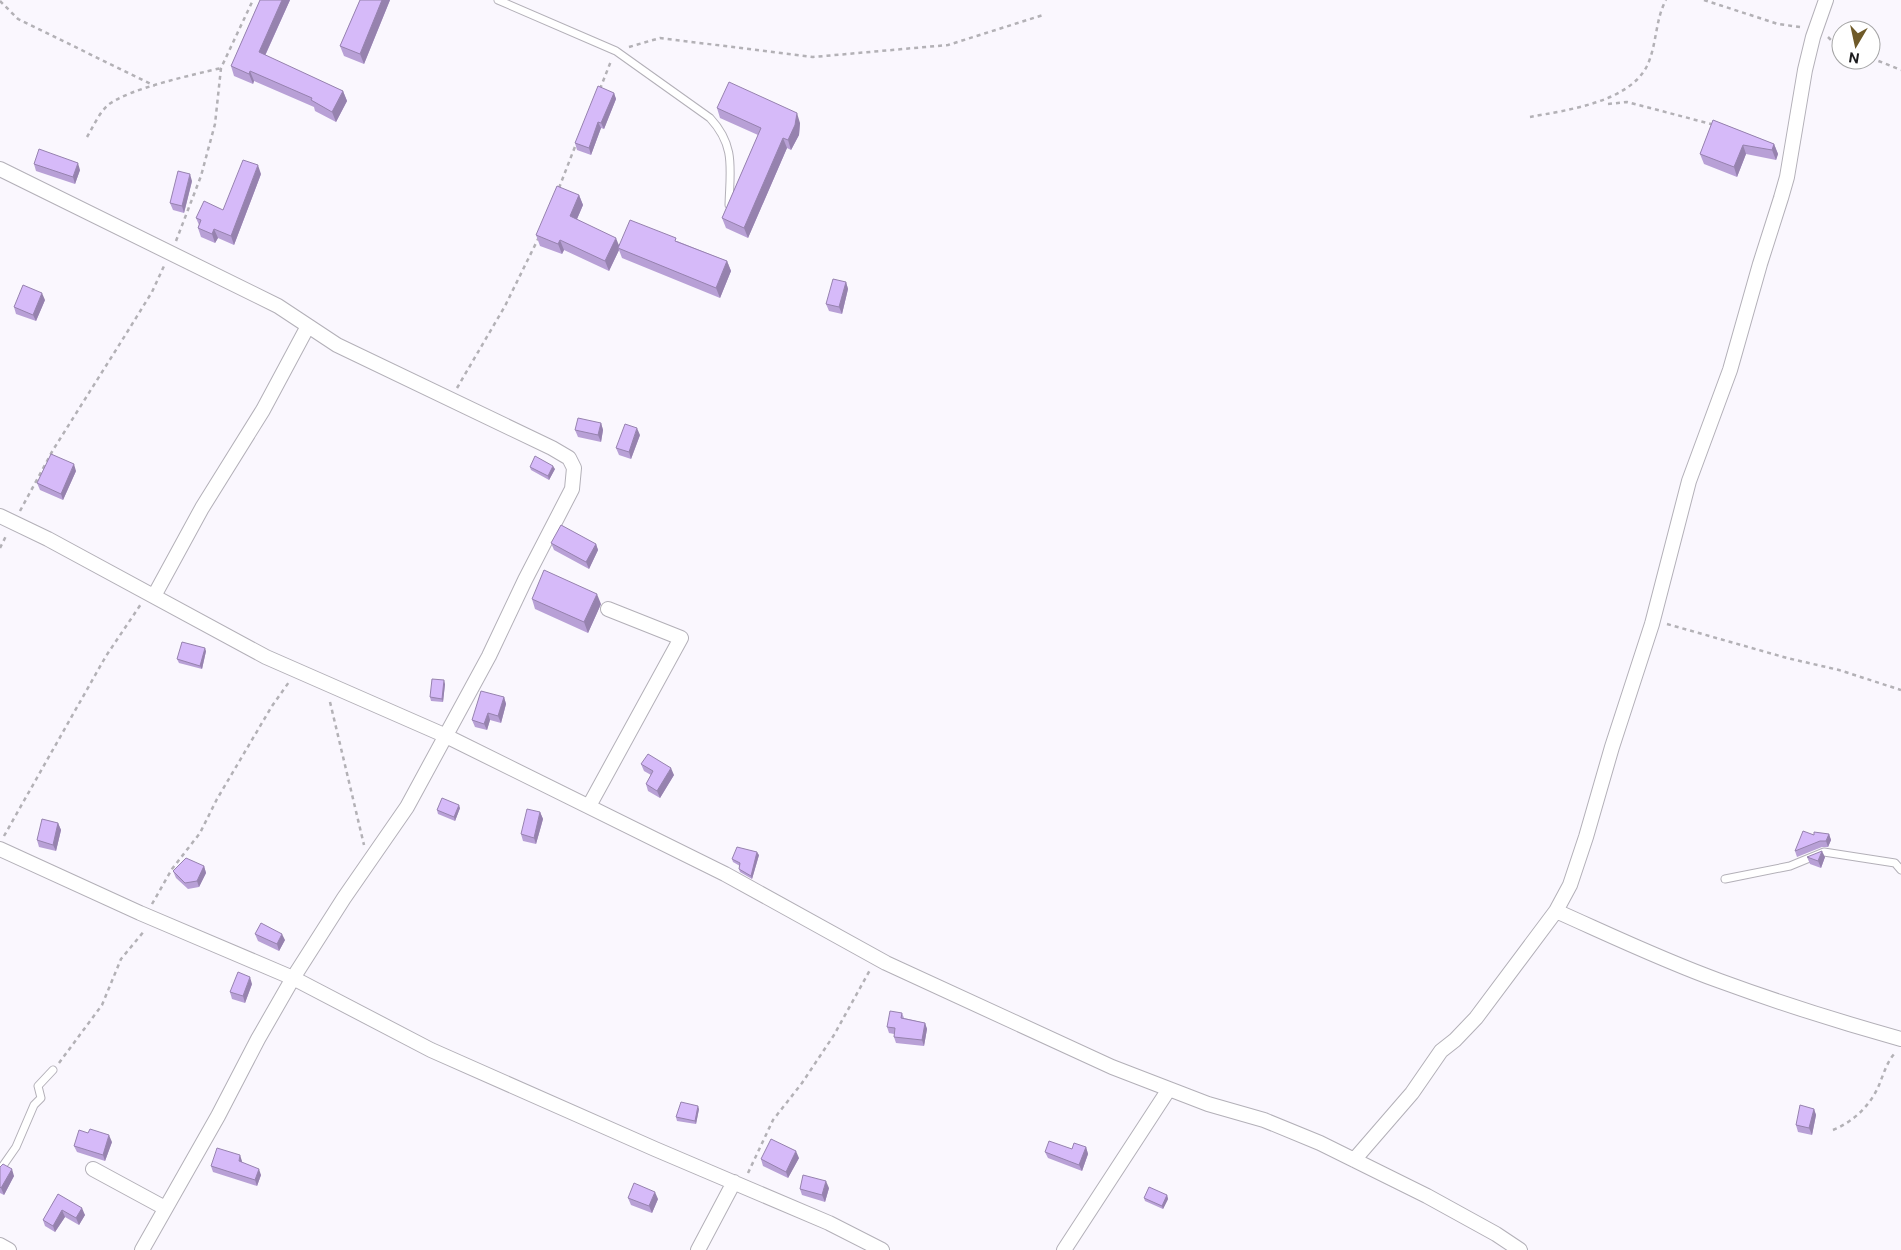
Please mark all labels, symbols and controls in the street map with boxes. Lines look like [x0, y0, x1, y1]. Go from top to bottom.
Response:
north arrow [1831, 20, 1881, 70]
text: N [1847, 49, 1861, 67]

